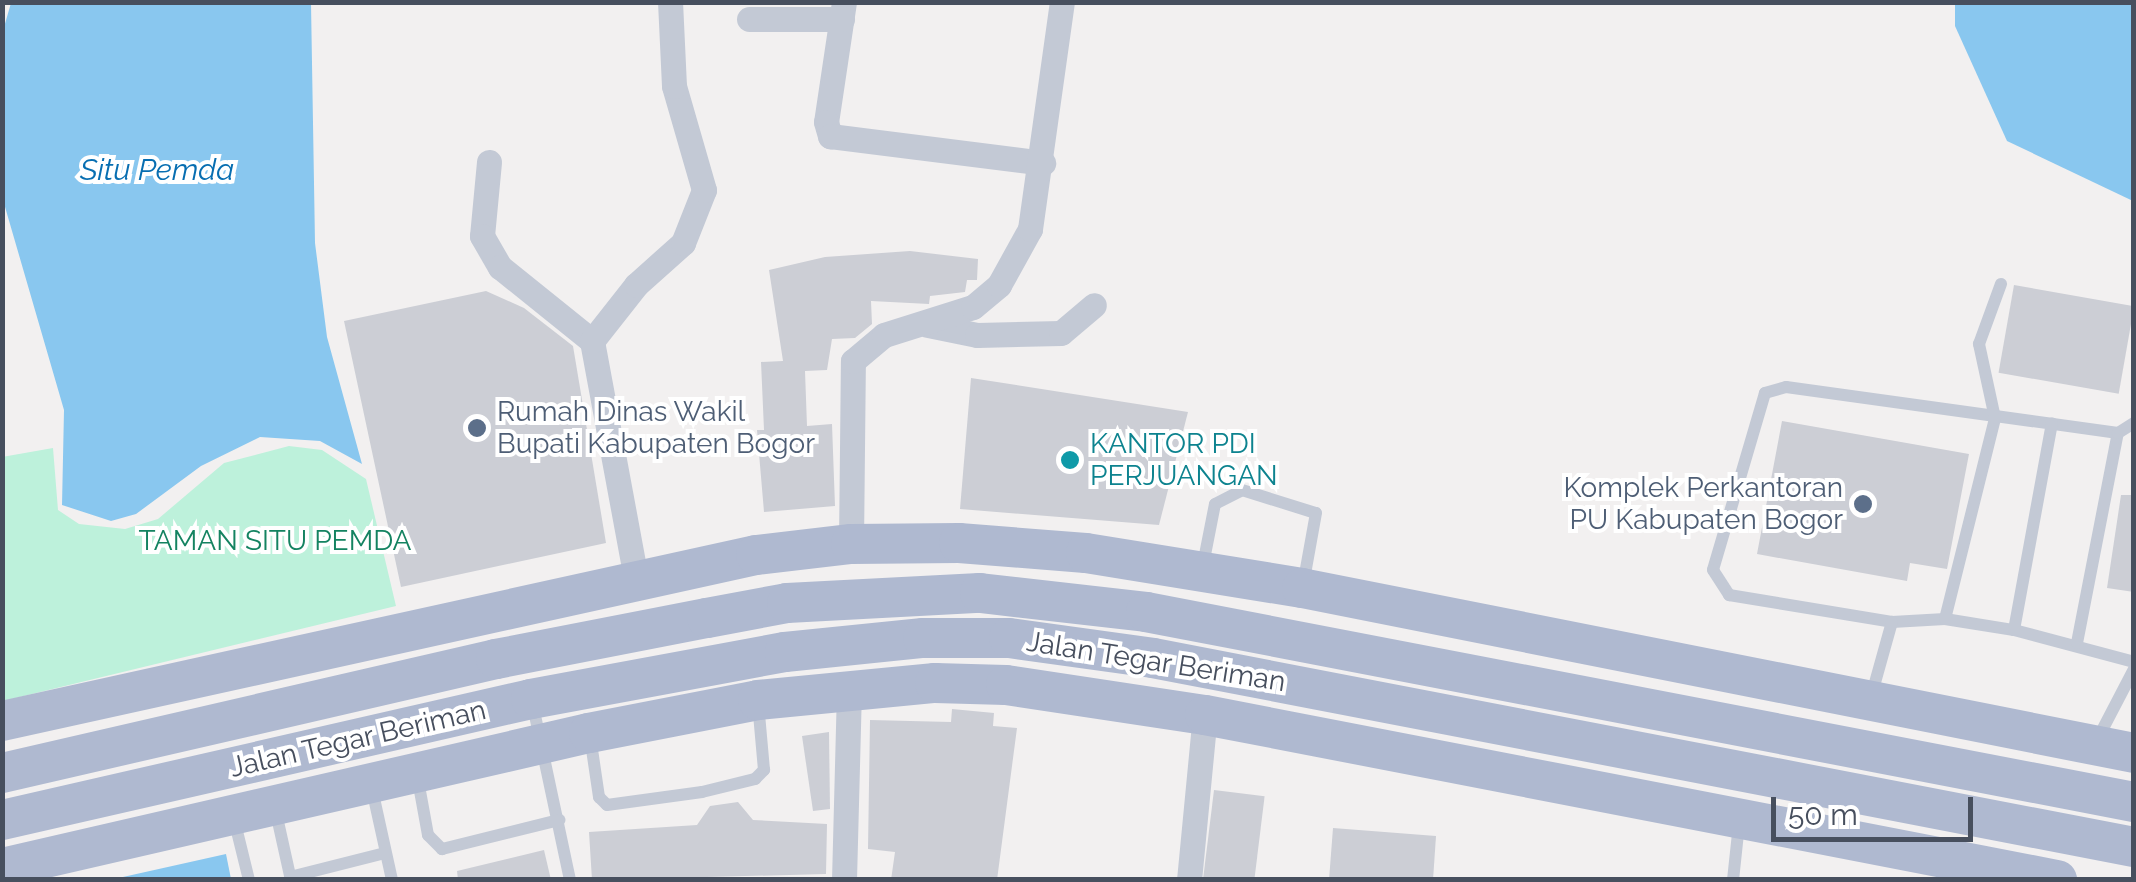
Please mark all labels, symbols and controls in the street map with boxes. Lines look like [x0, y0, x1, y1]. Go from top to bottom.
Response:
water label: Situ Pemda [80, 152, 234, 188]
place label: Rumah Dinas Wakil Bupati Kabupaten Bogor [497, 395, 815, 461]
marker: Rumah Dinas Wakil Bupati Kabupaten Bogor [466, 417, 488, 439]
place label: KANTOR PDI PERJUANGAN [1090, 427, 1278, 493]
marker: KANTOR PDI PERJUANGAN [1059, 449, 1081, 471]
place label: Komplek Perkantoran PU Kabupaten Bogor [1563, 471, 1843, 537]
marker: Komplek Perkantoran PU Kabupaten Bogor [1852, 493, 1874, 515]
park label: TAMAN SITU PEMDA [139, 524, 411, 558]
street label: Jalan Tegar Beriman [1023, 625, 1289, 699]
street label: Jalan Tegar Beriman [226, 693, 490, 785]
scale bar [1776, 777, 1978, 839]
text: 50 m [1788, 797, 1858, 832]

